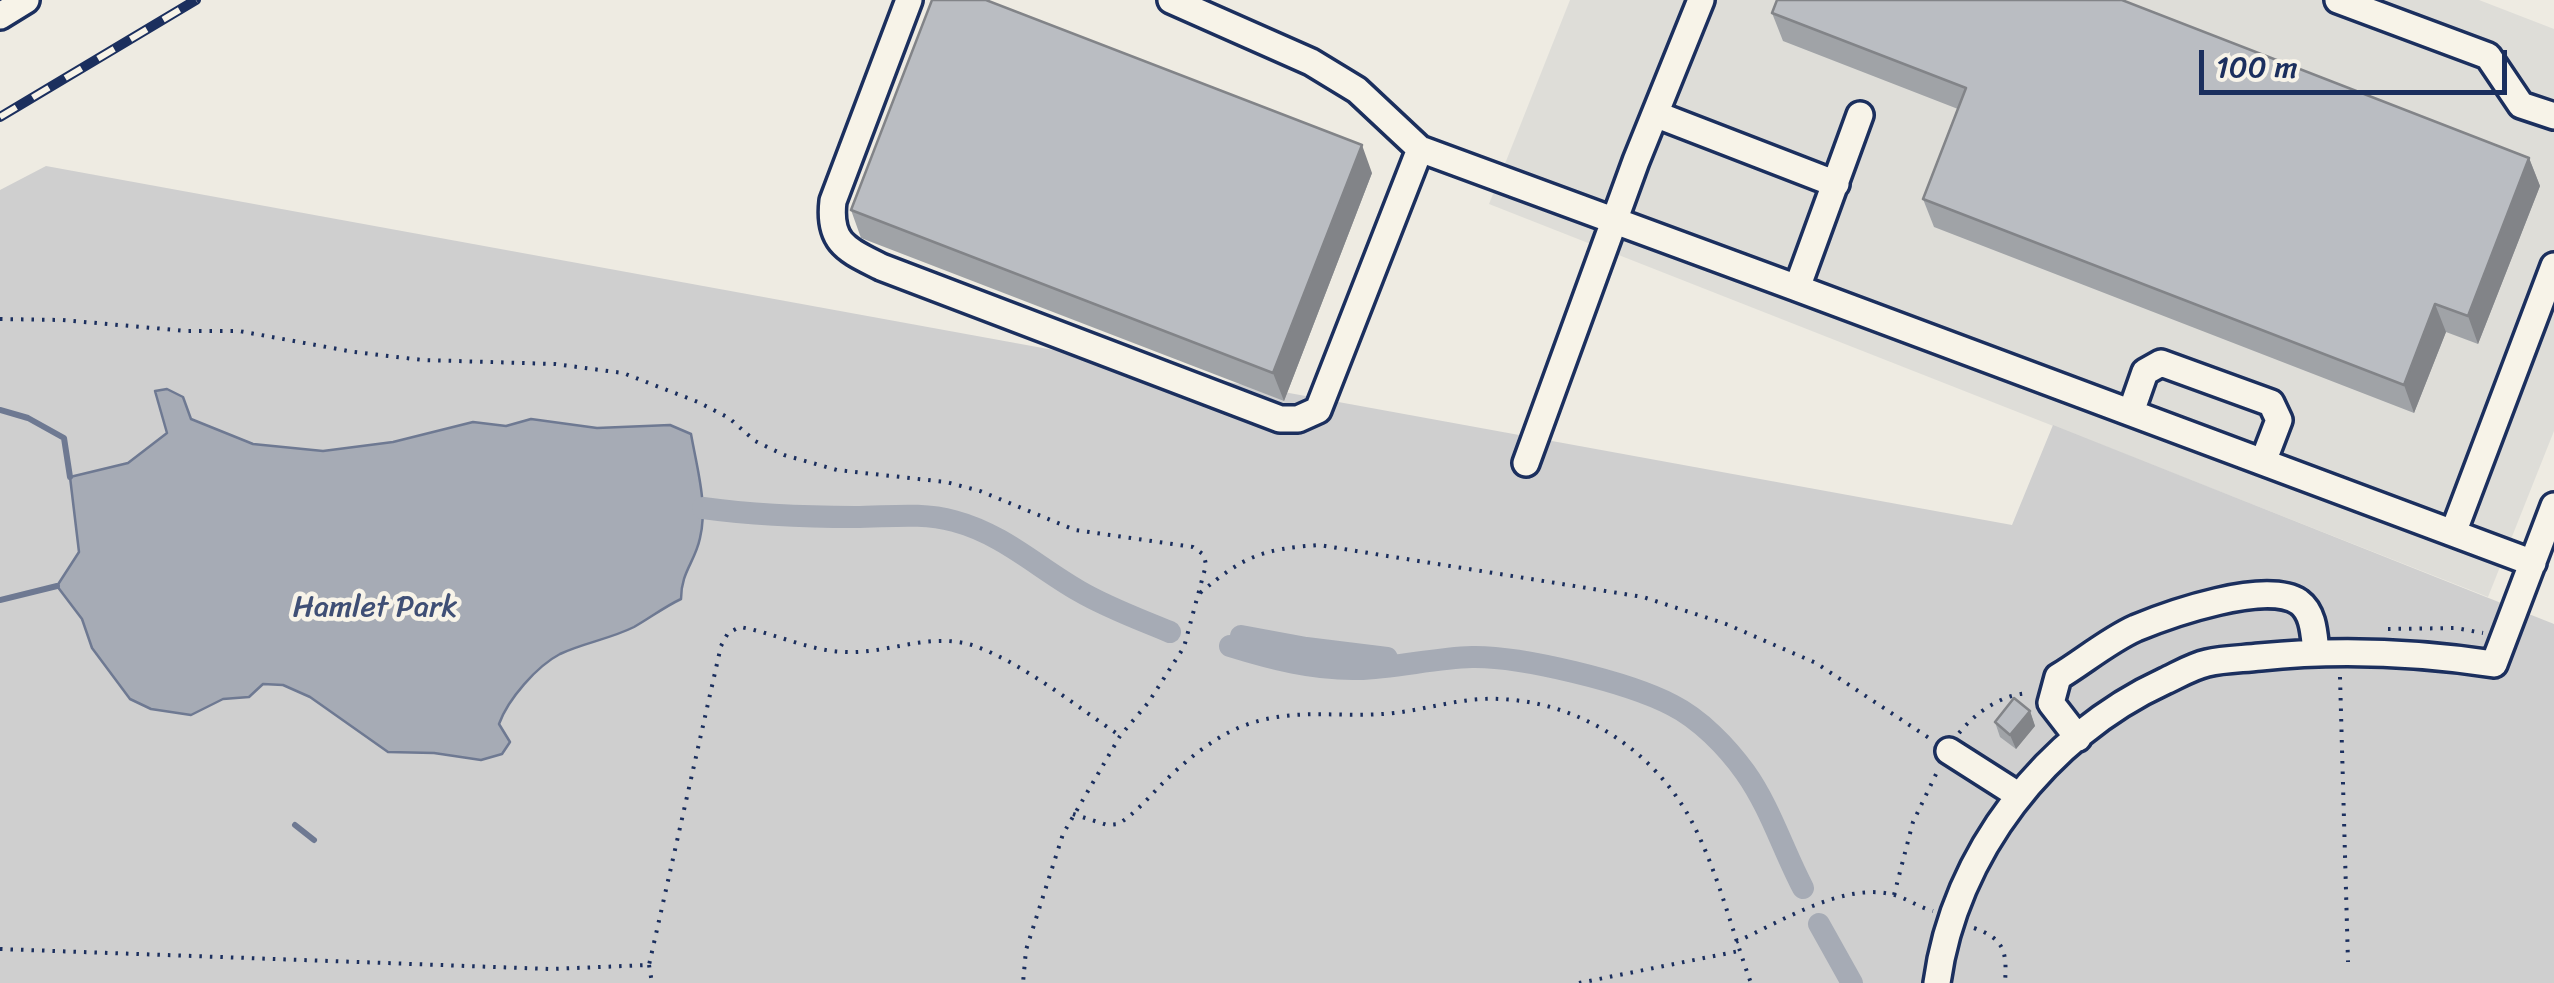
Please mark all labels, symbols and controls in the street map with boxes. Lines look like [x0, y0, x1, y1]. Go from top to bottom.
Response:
scale bar [2204, 30, 2512, 92]
text: 100 m [2216, 40, 2298, 94]
park label: Hamlet Park [293, 590, 457, 626]

